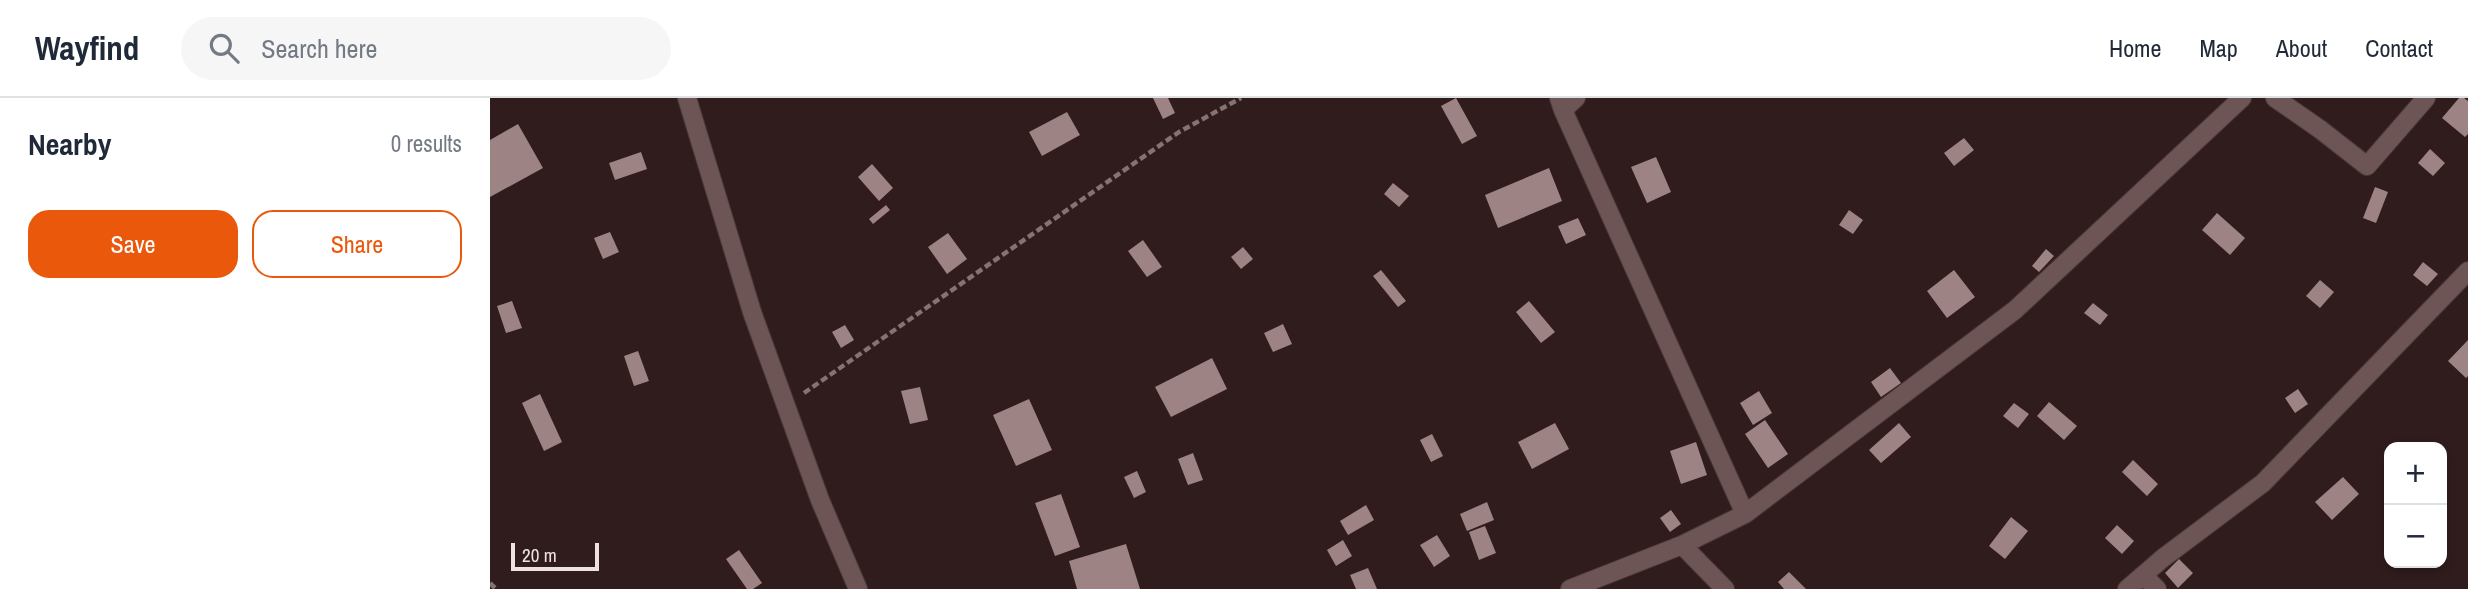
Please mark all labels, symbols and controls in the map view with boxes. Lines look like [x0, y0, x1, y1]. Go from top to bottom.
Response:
search box [181, 17, 671, 80]
text: Wayfind [35, 26, 139, 70]
icon: search [205, 29, 243, 67]
text: Search here [261, 31, 377, 66]
text: Home [2109, 32, 2161, 64]
text: Map [2199, 32, 2238, 64]
text: About [2276, 32, 2327, 64]
text: Contact [2365, 32, 2433, 64]
text: Nearby [28, 124, 111, 164]
text: 0 results [391, 128, 462, 159]
button: Save [28, 210, 238, 278]
button: Share [252, 210, 462, 278]
map controls [2384, 442, 2447, 568]
button: + [2384, 442, 2447, 505]
button: − [2384, 505, 2447, 568]
scale bar [511, 540, 598, 572]
text: 20 m [522, 542, 557, 568]

